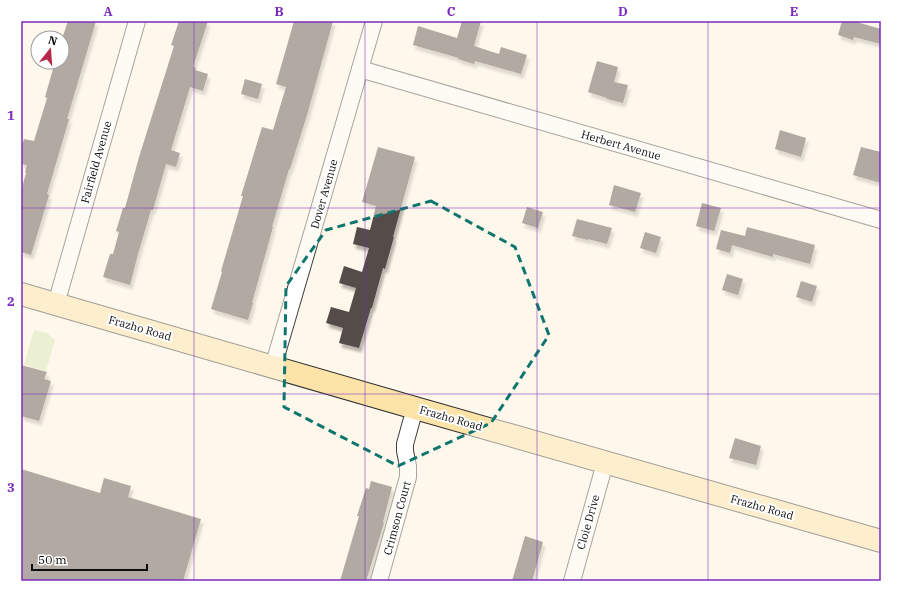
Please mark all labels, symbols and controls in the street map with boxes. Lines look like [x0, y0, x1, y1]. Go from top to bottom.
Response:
text: A [103, 3, 113, 20]
text: B [274, 3, 284, 20]
text: C [447, 3, 456, 20]
text: D [618, 3, 628, 20]
text: E [790, 3, 798, 20]
north arrow [30, 30, 70, 70]
text: N [47, 32, 59, 48]
text: 1 [7, 107, 15, 124]
street label: Fairfield Avenue [78, 119, 114, 205]
street label: Herbert Avenue [580, 127, 662, 163]
street label: Dover Avenue [307, 158, 341, 230]
text: 2 [7, 293, 15, 310]
street label: Frazho Road [107, 312, 173, 344]
street label: Frazho Road [418, 402, 484, 434]
text: 3 [7, 479, 15, 496]
street label: Crimson Court [380, 479, 414, 556]
street label: Frazho Road [729, 491, 795, 523]
street label: Cloie Drive [574, 493, 603, 551]
scale bar [32, 546, 147, 572]
text: 50 m [38, 552, 67, 567]

